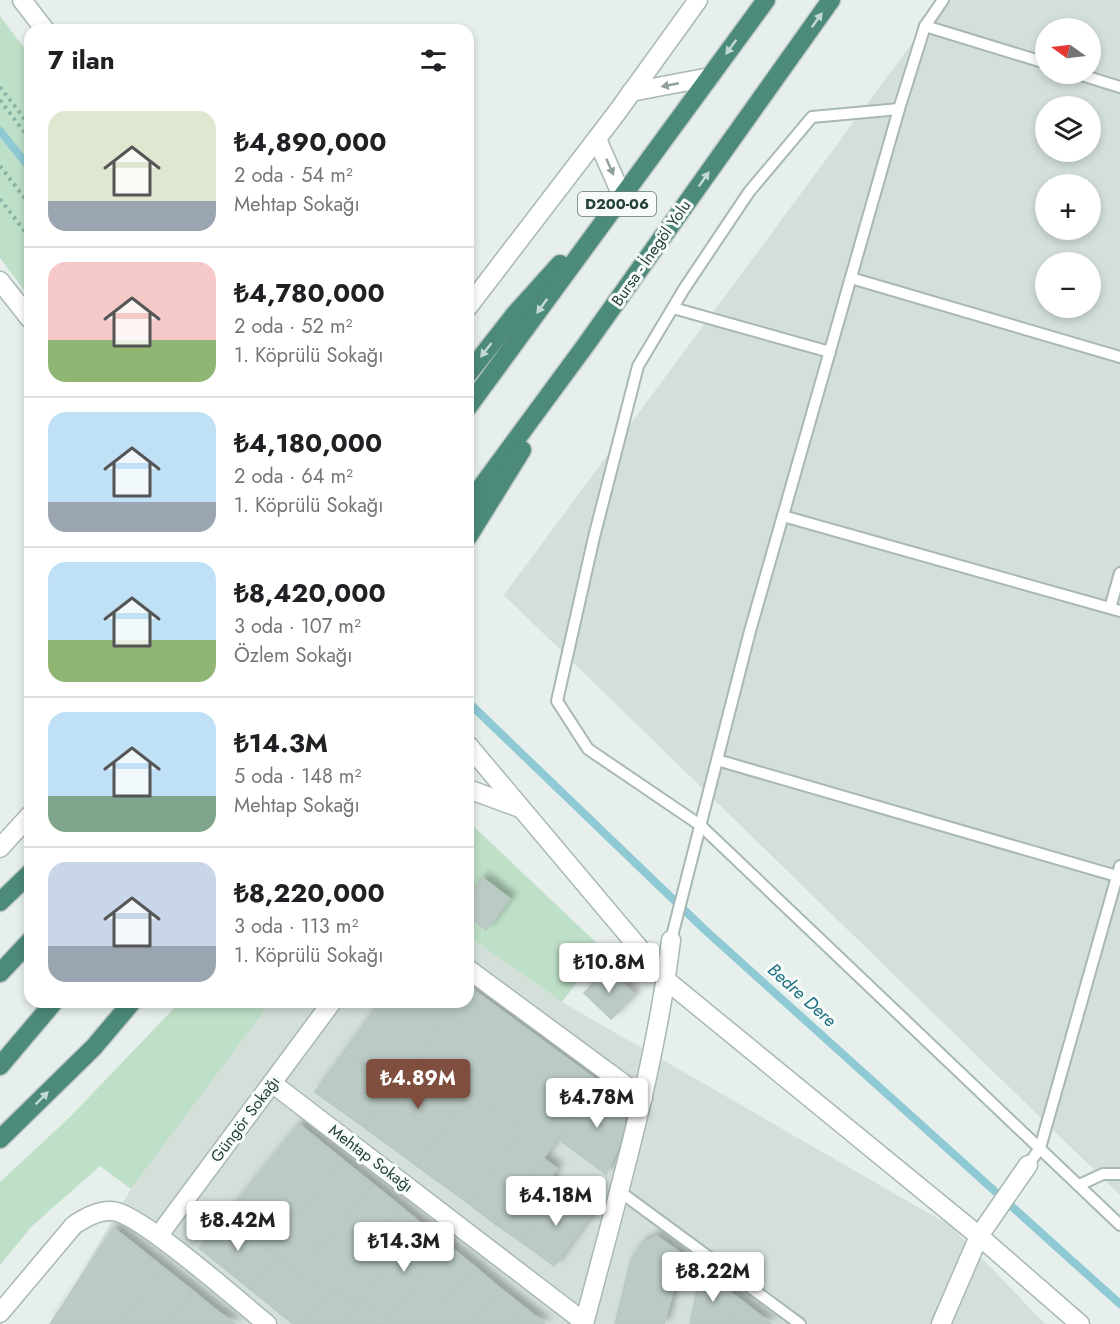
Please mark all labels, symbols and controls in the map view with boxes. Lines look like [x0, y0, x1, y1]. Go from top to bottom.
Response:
one-way arrow [811, 12, 823, 28]
north arrow [1035, 18, 1101, 84]
map controls [1035, 18, 1101, 318]
one-way arrow [726, 40, 738, 55]
text: 7 ilan [48, 41, 115, 79]
icon: filters [417, 44, 450, 77]
one-way arrow [661, 81, 680, 90]
button: layers [1035, 96, 1101, 162]
text: ₺4,890,000 [234, 123, 386, 161]
icon: home [96, 135, 168, 207]
one-way arrow [605, 159, 615, 177]
text: 2 oda · 54 m² [234, 161, 353, 190]
one-way arrow [698, 171, 710, 187]
button: + [1035, 174, 1101, 240]
text: Mehtap Sokağı [234, 190, 360, 219]
road number: D200-06 [578, 192, 656, 216]
street label: Bursa - İnegöl Yolu [606, 195, 696, 311]
button: − [1035, 252, 1101, 318]
text: ₺4,780,000 [234, 274, 385, 312]
icon: home [96, 286, 168, 358]
one-way arrow [536, 298, 548, 314]
text: 2 oda · 52 m² [234, 312, 353, 341]
text: 1. Köprülü Sokağı [234, 341, 383, 370]
one-way arrow [480, 342, 493, 358]
text: ₺4,180,000 [234, 424, 382, 462]
icon: home [96, 436, 168, 508]
text: 2 oda · 64 m² [234, 462, 353, 491]
text: 1. Köprülü Sokağı [234, 491, 383, 520]
text: ₺8,420,000 [234, 574, 386, 612]
icon: home [96, 586, 168, 658]
text: 3 oda · 107 m² [234, 612, 361, 641]
text: Özlem Sokağı [234, 641, 352, 670]
text: ₺14.3M [234, 724, 328, 762]
icon: home [96, 736, 168, 808]
text: 5 oda · 148 m² [234, 762, 361, 791]
text: Mehtap Sokağı [234, 791, 360, 820]
text: ₺8,220,000 [234, 874, 385, 912]
icon: home [96, 886, 168, 958]
text: 3 oda · 113 m² [234, 912, 358, 941]
text: 1. Köprülü Sokağı [234, 941, 383, 970]
pin: ₺10.8M [560, 943, 658, 994]
text: ₺10.8M [573, 948, 645, 977]
water label: Bedre Dere [762, 957, 842, 1033]
pin: ₺4.89M [369, 1059, 467, 1110]
text: ₺4.89M [380, 1064, 456, 1093]
street label: Güngör Sokağı [205, 1071, 285, 1167]
pin: ₺4.78M [548, 1078, 646, 1129]
text: ₺4.78M [560, 1083, 634, 1112]
one-way arrow [34, 1092, 48, 1106]
street label: Mehtap Sokağı [324, 1119, 418, 1197]
pin: ₺4.18M [507, 1176, 605, 1227]
text: ₺4.18M [520, 1181, 592, 1210]
pin: ₺8.42M [189, 1201, 287, 1252]
text: ₺8.42M [200, 1206, 276, 1235]
pin: ₺14.3M [355, 1222, 453, 1273]
text: ₺14.3M [368, 1227, 440, 1256]
pin: ₺8.22M [664, 1252, 762, 1303]
text: ₺8.22M [676, 1257, 750, 1286]

